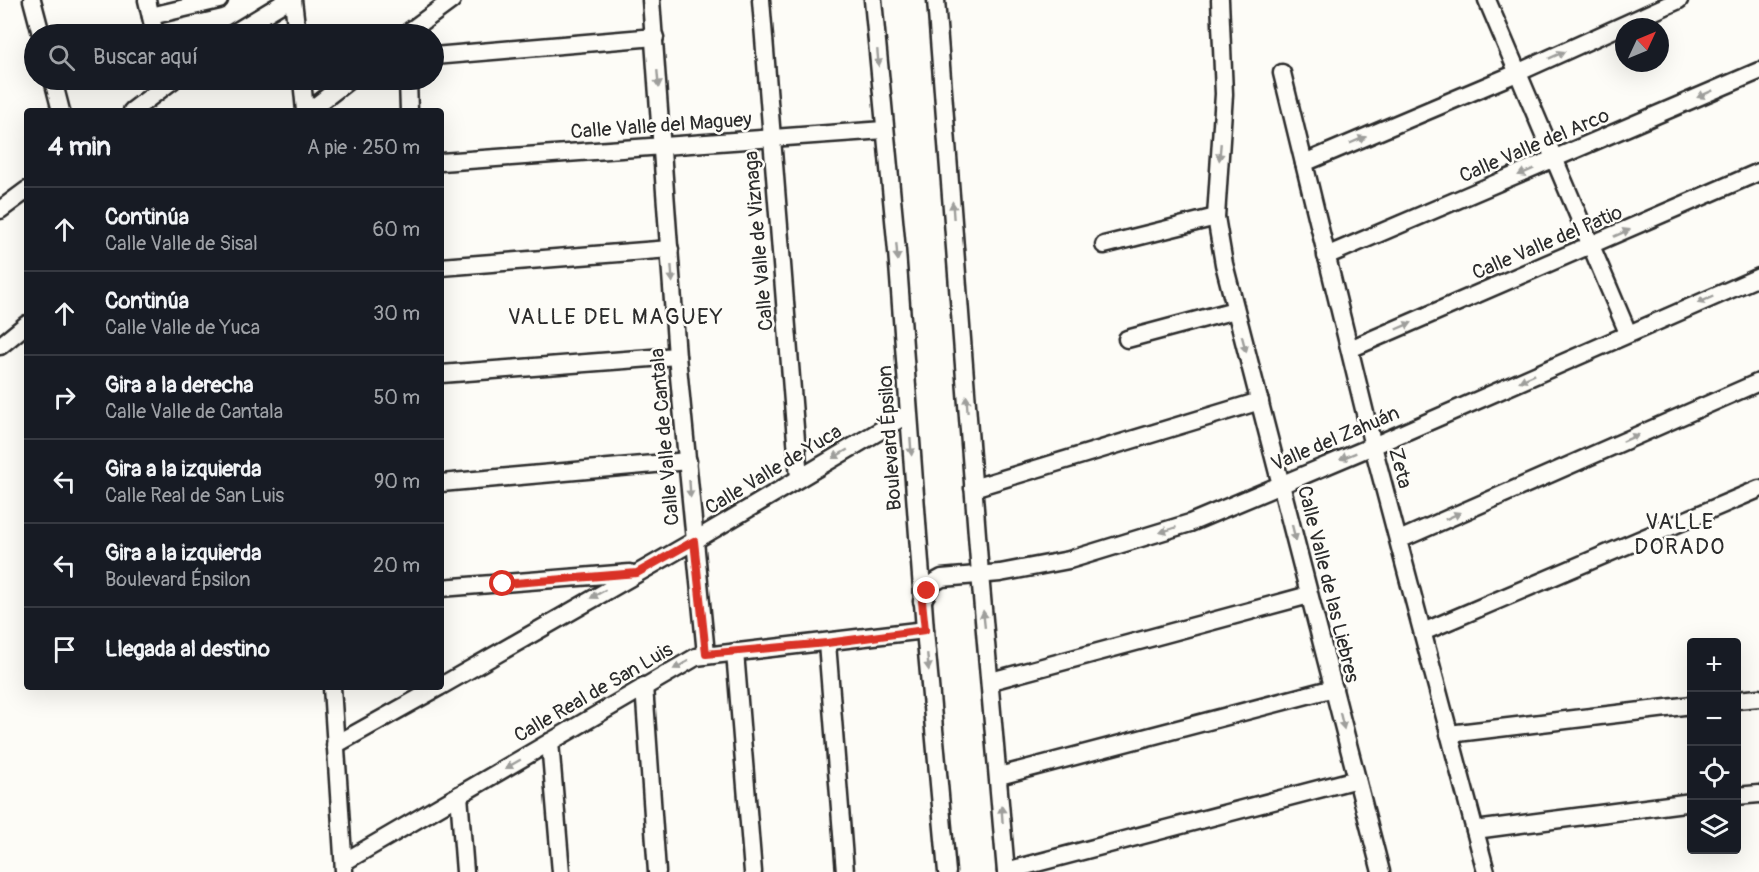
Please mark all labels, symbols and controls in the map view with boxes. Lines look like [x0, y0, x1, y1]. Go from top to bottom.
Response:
north arrow [1615, 18, 1669, 72]
search box [24, 24, 444, 90]
icon: search [45, 41, 78, 74]
text: Buscar aquí [93, 43, 198, 71]
one-way arrow [873, 49, 883, 68]
one-way arrow [1548, 51, 1565, 60]
one-way arrow [653, 70, 663, 89]
one-way arrow [1696, 89, 1714, 99]
street label: Calle Valle del Arco [1456, 103, 1613, 188]
street label: Calle Valle del Maguey [570, 107, 753, 144]
text: 4 min [48, 131, 111, 163]
text: A pie · 250 m [307, 135, 420, 160]
one-way arrow [1349, 135, 1367, 144]
one-way arrow [1215, 143, 1225, 162]
street label: Calle Valle de Viznaga [738, 150, 779, 332]
one-way arrow [1518, 167, 1535, 176]
street label: Calle Valle del Patio [1468, 199, 1626, 285]
one-way arrow [948, 200, 957, 219]
text: Continúa [105, 203, 189, 231]
icon: ahead [48, 213, 81, 246]
text: 60 m [373, 217, 420, 242]
one-way arrow [1613, 228, 1630, 237]
text: Calle Valle de Sisal [105, 231, 258, 256]
one-way arrow [892, 243, 901, 262]
one-way arrow [667, 264, 676, 283]
text: Continúa [105, 287, 189, 315]
one-way arrow [1696, 295, 1714, 305]
icon: ahead [48, 297, 81, 330]
text: 30 m [373, 301, 420, 326]
district label: VALLE DEL MAGUEY [508, 303, 724, 331]
text: Calle Valle de Yuca [105, 315, 260, 340]
one-way arrow [1395, 321, 1413, 330]
one-way arrow [1240, 335, 1250, 353]
street label: Calle Valle de Cantala [644, 347, 685, 527]
street label: Boulevard Épsilon [872, 364, 907, 512]
text: Gira a la derecha [105, 371, 253, 399]
one-way arrow [1517, 373, 1535, 383]
icon: right [48, 381, 81, 414]
text: 50 m [373, 385, 420, 410]
one-way arrow [962, 395, 972, 414]
text: Calle Valle de Cantala [105, 399, 283, 424]
street label: Valle del Zahuán [1267, 400, 1403, 477]
street label: Calle Valle de Yuca [700, 419, 846, 520]
one-way arrow [1623, 433, 1641, 443]
one-way arrow [906, 437, 916, 456]
street label: Zeta [1383, 445, 1418, 491]
one-way arrow [831, 449, 848, 459]
one-way arrow [1339, 452, 1357, 461]
text: Gira a la izquierda [105, 455, 262, 483]
icon: left [48, 465, 81, 498]
text: 90 m [374, 469, 420, 494]
one-way arrow [685, 479, 695, 498]
text: Calle Real de San Luis [105, 483, 284, 508]
street label: Calle Valle de las Liebres [1292, 483, 1365, 685]
district label: VALLE DORADO [1634, 508, 1726, 561]
one-way arrow [1444, 511, 1462, 521]
one-way arrow [1289, 523, 1299, 542]
one-way arrow [1159, 526, 1177, 535]
text: Gira a la izquierda [105, 539, 262, 567]
icon: left [48, 549, 81, 582]
text: 20 m [373, 553, 420, 578]
text: Boulevard Épsilon [105, 567, 251, 592]
route start [489, 570, 515, 596]
route end [913, 577, 939, 603]
one-way arrow [590, 589, 607, 599]
one-way arrow [979, 610, 989, 629]
icon: arrive [48, 633, 81, 666]
text: Llegada al destino [105, 635, 270, 663]
street label: Calle Real de San Luis [509, 637, 677, 748]
map controls [1687, 638, 1741, 854]
button: + [1687, 638, 1741, 692]
one-way arrow [923, 653, 933, 672]
one-way arrow [672, 660, 689, 670]
button: − [1687, 692, 1741, 746]
one-way arrow [1338, 712, 1348, 731]
button: locate [1687, 746, 1741, 800]
one-way arrow [505, 758, 521, 769]
button: layers [1687, 800, 1741, 854]
one-way arrow [997, 804, 1006, 823]

